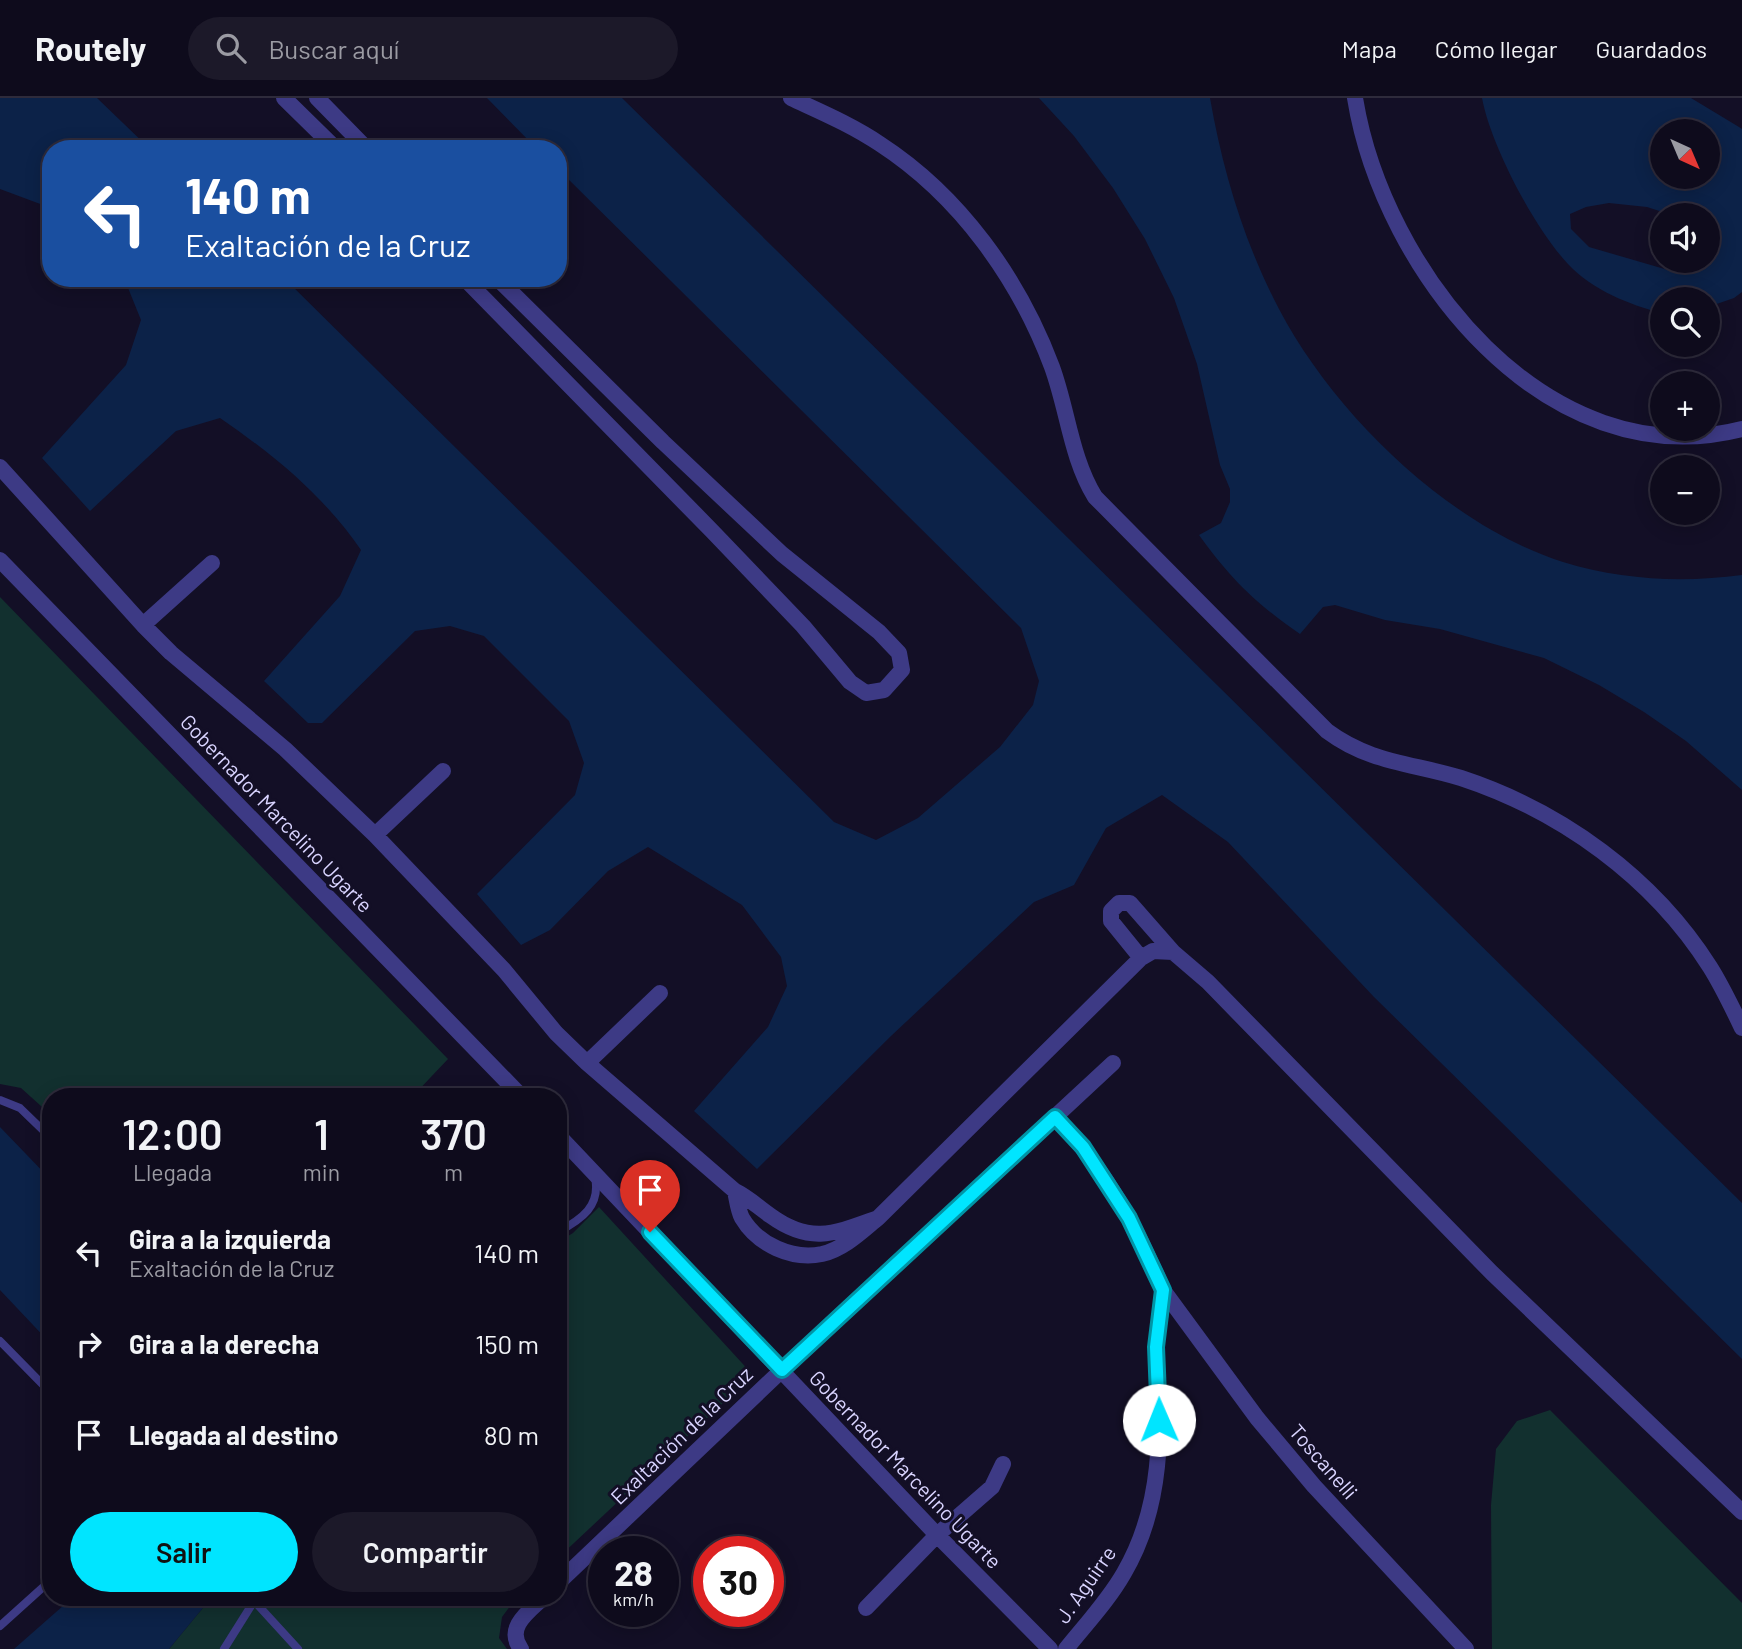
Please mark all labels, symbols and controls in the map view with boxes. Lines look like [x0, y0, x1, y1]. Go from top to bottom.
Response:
search box [188, 17, 678, 80]
text: Routely [35, 28, 146, 68]
icon: search [212, 29, 250, 67]
text: Buscar aquí [268, 33, 399, 64]
text: Mapa [1342, 34, 1397, 63]
text: Cómo llegar [1435, 34, 1557, 63]
text: Guardados [1595, 34, 1707, 63]
north arrow [1650, 119, 1720, 189]
map controls [1650, 119, 1720, 525]
text: 140 m [185, 165, 311, 224]
icon: left [70, 168, 161, 259]
button: sound [1650, 203, 1720, 273]
text: Exaltación de la Cruz [185, 225, 470, 263]
button: search [1650, 287, 1720, 357]
button: + [1650, 371, 1720, 441]
button: − [1650, 455, 1720, 525]
street label: Gobernador Marcelino Ugarte [176, 709, 378, 917]
text: 12:00 [122, 1108, 223, 1158]
text: 1 [314, 1108, 329, 1158]
text: 370 [420, 1108, 487, 1158]
text: Llegada [133, 1158, 212, 1186]
text: min [303, 1158, 340, 1186]
text: m [444, 1158, 463, 1186]
pin [620, 1160, 680, 1232]
icon: arrive [631, 1171, 669, 1209]
text: Gira a la izquierda [129, 1223, 331, 1254]
icon: left [70, 1234, 108, 1272]
text: 140 m [474, 1237, 539, 1268]
text: Exaltación de la Cruz [129, 1254, 334, 1282]
icon: right [70, 1325, 108, 1363]
text: Gira a la derecha [129, 1328, 319, 1359]
text: 150 m [475, 1328, 539, 1359]
street label: Exaltación de la Cruz [605, 1361, 757, 1509]
street label: Gobernador Marcelino Ugarte [805, 1365, 1007, 1573]
position arrow [1122, 1383, 1196, 1457]
icon: arrive [70, 1416, 108, 1454]
street label: Toscanelli [1285, 1418, 1363, 1504]
text: Llegada al destino [129, 1419, 338, 1450]
text: 80 m [484, 1419, 539, 1450]
button: Salir [70, 1512, 298, 1592]
button: Compartir [312, 1512, 539, 1592]
speed limit sign: 30 [693, 1536, 784, 1627]
street label: J. Aguirre [1049, 1541, 1120, 1628]
text: 28 [614, 1551, 653, 1593]
text: km/h [613, 1588, 654, 1610]

